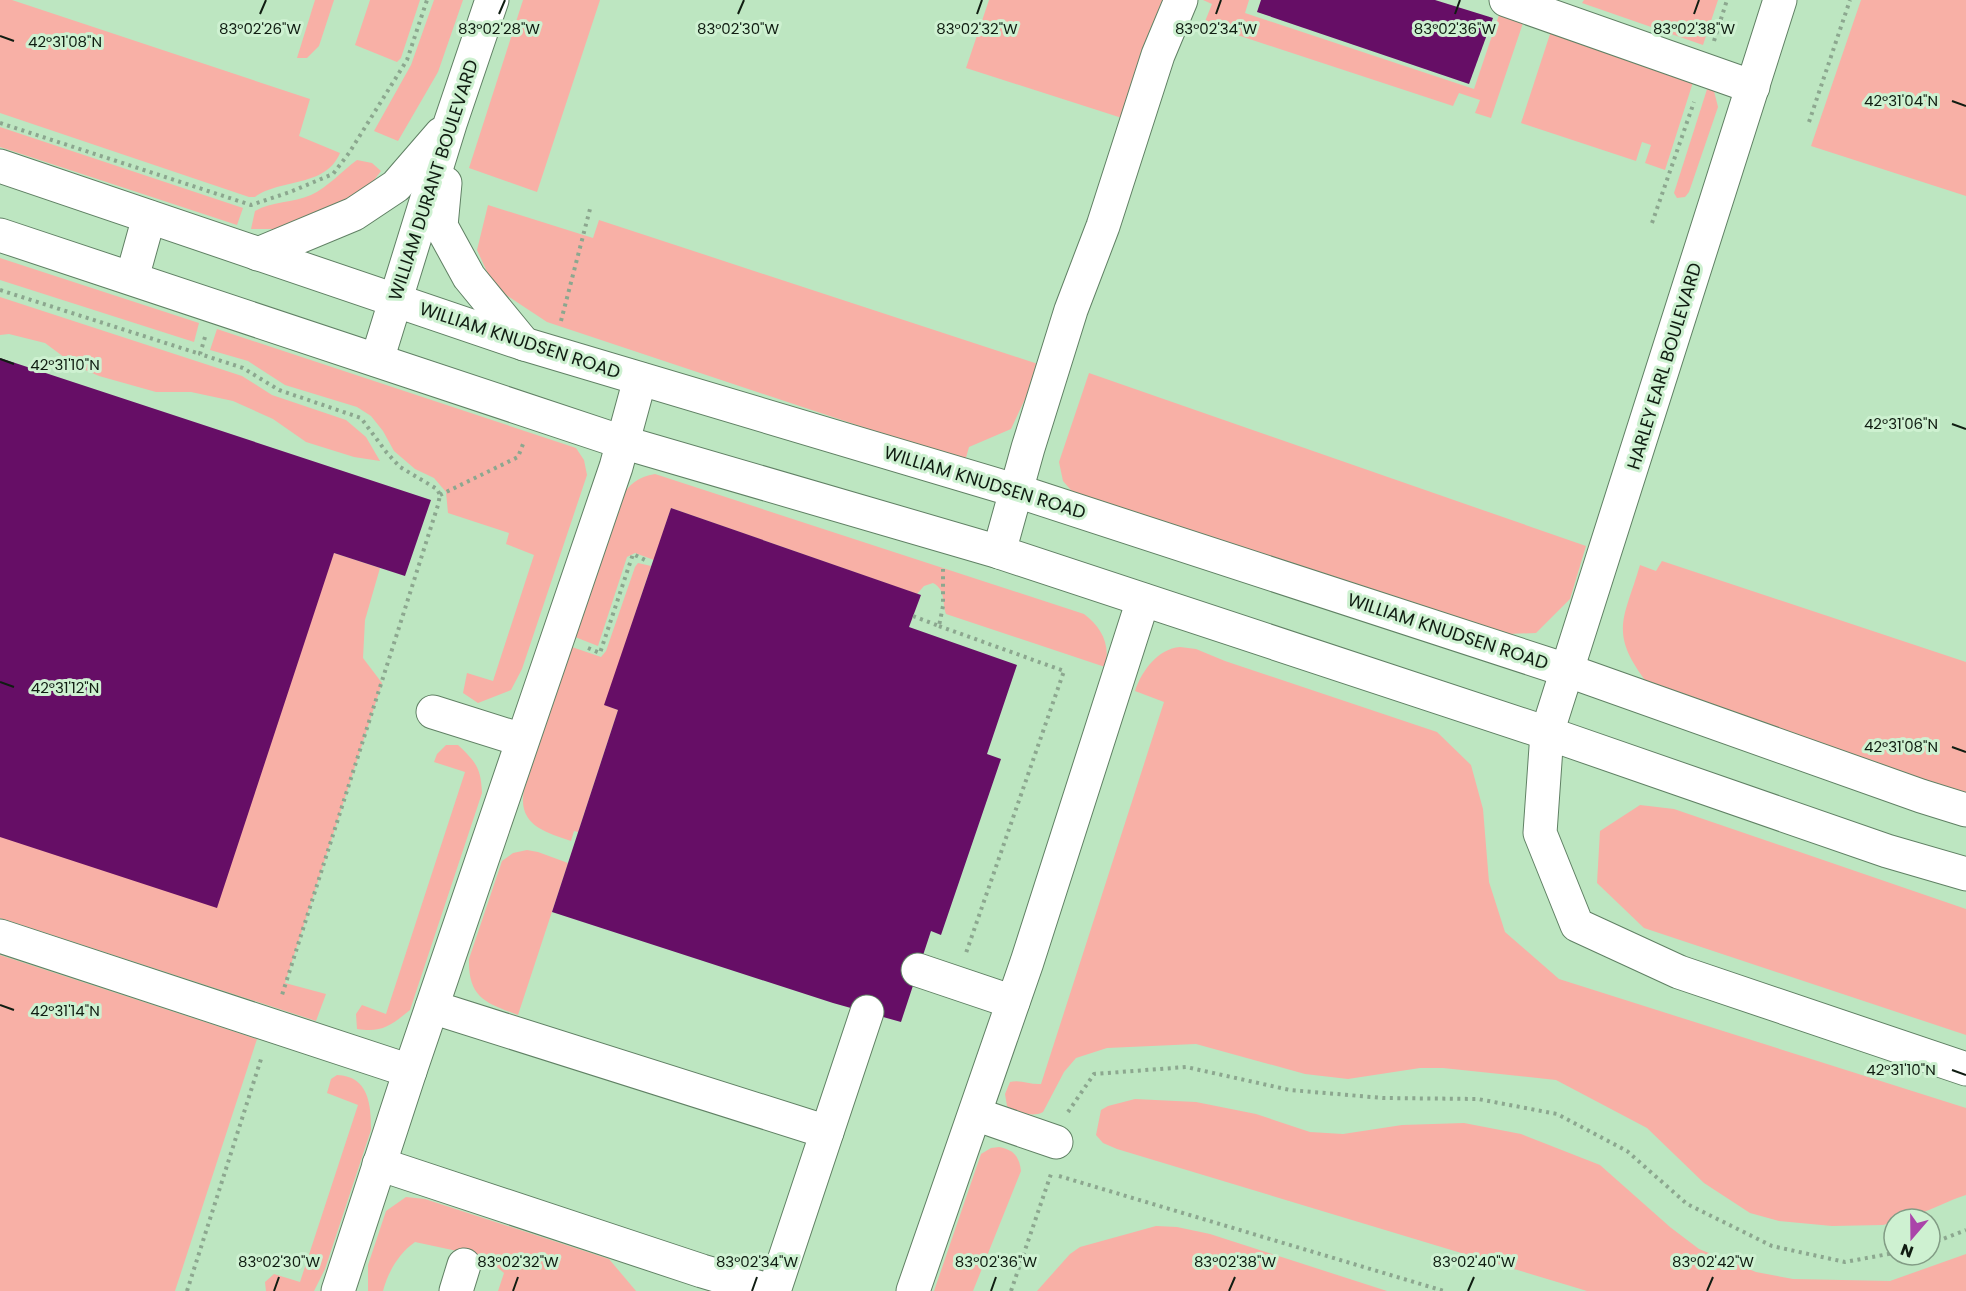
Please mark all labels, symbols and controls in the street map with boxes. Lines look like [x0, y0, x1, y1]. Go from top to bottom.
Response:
text: 83°02'26"W [219, 18, 301, 39]
text: 83°02'28"W [458, 18, 540, 39]
text: 83°02'30"W [697, 18, 779, 39]
text: 83°02'32"W [936, 18, 1018, 39]
text: 83°02'34"W [1175, 18, 1257, 39]
text: 83°02'36"W [1414, 18, 1496, 39]
text: 83°02'38"W [1653, 18, 1735, 39]
text: 42°31'08"N [28, 31, 102, 52]
street label: WILLIAM DURANT BOULEVARD [382, 56, 484, 304]
text: 42°31'04"N [1864, 90, 1938, 111]
street label: HARLEY EARL BOULEVARD [1621, 260, 1707, 472]
street label: WILLIAM KNUDSEN ROAD [416, 296, 624, 384]
text: 42°31'10"N [30, 354, 100, 375]
text: 42°31'06"N [1864, 413, 1938, 434]
street label: WILLIAM KNUDSEN ROAD [881, 439, 1089, 525]
street label: WILLIAM KNUDSEN ROAD [1344, 587, 1552, 675]
text: 42°31'12"N [31, 677, 99, 698]
text: 42°31'08"N [1864, 736, 1938, 757]
text: 42°31'14"N [30, 1000, 100, 1021]
text: 42°31'10"N [1866, 1059, 1936, 1080]
north arrow [1882, 1207, 1942, 1267]
text: N [1897, 1238, 1917, 1263]
text: 83°02'30"W [238, 1251, 320, 1272]
text: 83°02'32"W [477, 1251, 559, 1272]
text: 83°02'34"W [716, 1251, 798, 1272]
text: 83°02'36"W [955, 1251, 1037, 1272]
text: 83°02'38"W [1194, 1251, 1276, 1272]
text: 83°02'40"W [1433, 1251, 1516, 1272]
text: 83°02'42"W [1672, 1251, 1754, 1272]

